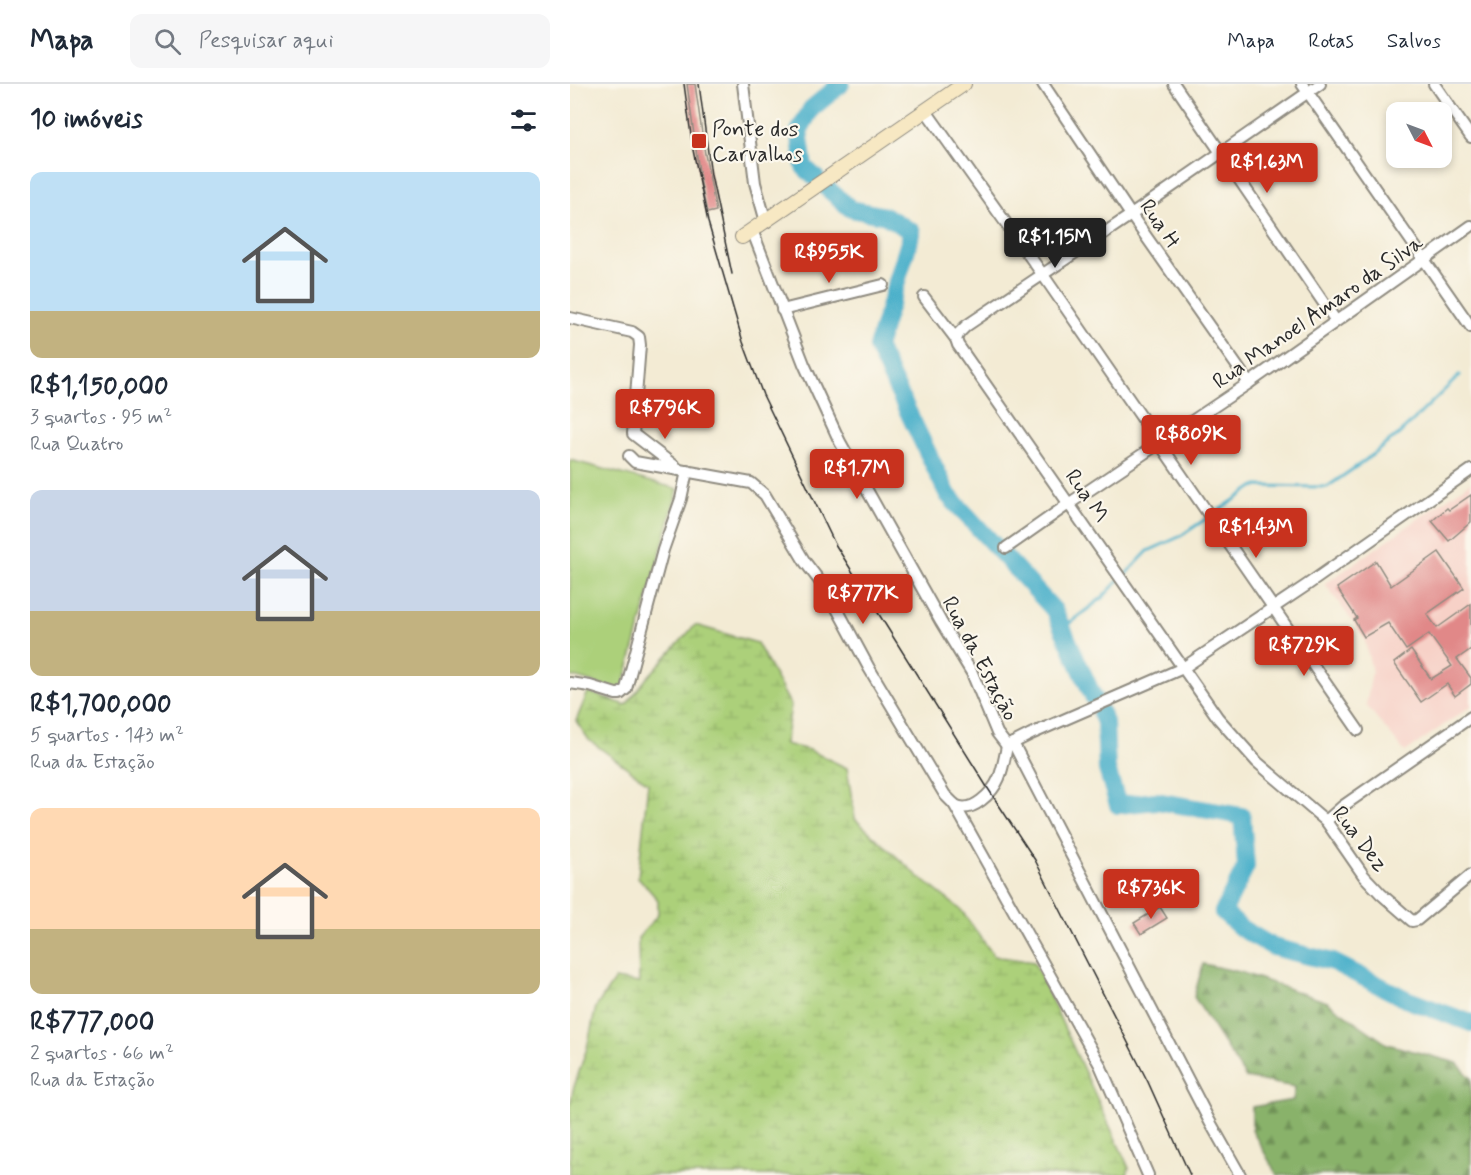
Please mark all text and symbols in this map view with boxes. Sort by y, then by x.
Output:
search box [130,14,550,68]
text: Mapa [30,23,94,60]
icon: search [151,25,184,58]
text: Pesquisar aqui [199,27,334,55]
text: Mapa [1227,27,1275,55]
text: Rotas [1308,27,1354,55]
text: Salvos [1387,27,1441,55]
north arrow [1386,102,1452,168]
map controls [1386,102,1452,168]
text: 10 imóveis [30,103,143,137]
icon: filters [507,104,540,137]
place label: Ponte dos Carvalhos [712,116,803,169]
marker: Ponte dos Carvalhos [690,132,708,150]
pin: R$1.63M [1212,143,1322,194]
text: R$1.63M [1231,149,1303,176]
street label: Rua H [1132,194,1186,254]
icon: home [231,211,339,319]
pin: R$1.15M [1000,218,1110,269]
text: R$1.15M [1018,224,1092,251]
street label: Rua Manoel Amaro da Silva [1207,229,1429,396]
pin: R$955K [780,233,878,284]
text: R$955K [794,239,864,266]
text: R$1,150,000 [30,370,169,404]
pin: R$796K [616,389,714,440]
text: R$796K [629,395,701,422]
text: 3 quartos · 95 m² [30,404,172,431]
pin: R$809K [1142,415,1240,466]
text: R$809K [1156,421,1226,448]
text: Rua Quatro [30,431,124,458]
pin: R$1.7M [808,449,906,500]
text: R$1.7M [824,455,890,482]
street label: Rua M [1058,464,1115,528]
pin: R$1.43M [1201,508,1311,559]
text: R$1.43M [1219,514,1293,541]
icon: home [231,529,339,637]
pin: R$777K [814,574,912,625]
text: R$777K [828,580,898,607]
street label: Rua da Estação [935,592,1024,726]
pin: R$729K [1255,626,1353,677]
text: R$729K [1269,632,1339,659]
text: R$1,700,000 [30,688,172,722]
text: 5 quartos · 143 m² [30,722,184,749]
text: Rua da Estação [30,749,155,776]
street label: Rua Dez [1325,801,1394,878]
icon: home [231,847,339,955]
pin: R$736K [1102,869,1200,920]
text: R$736K [1117,875,1185,902]
text: R$777,000 [30,1006,155,1040]
text: 2 quartos · 66 m² [30,1040,174,1067]
text: Rua da Estação [30,1067,155,1094]

